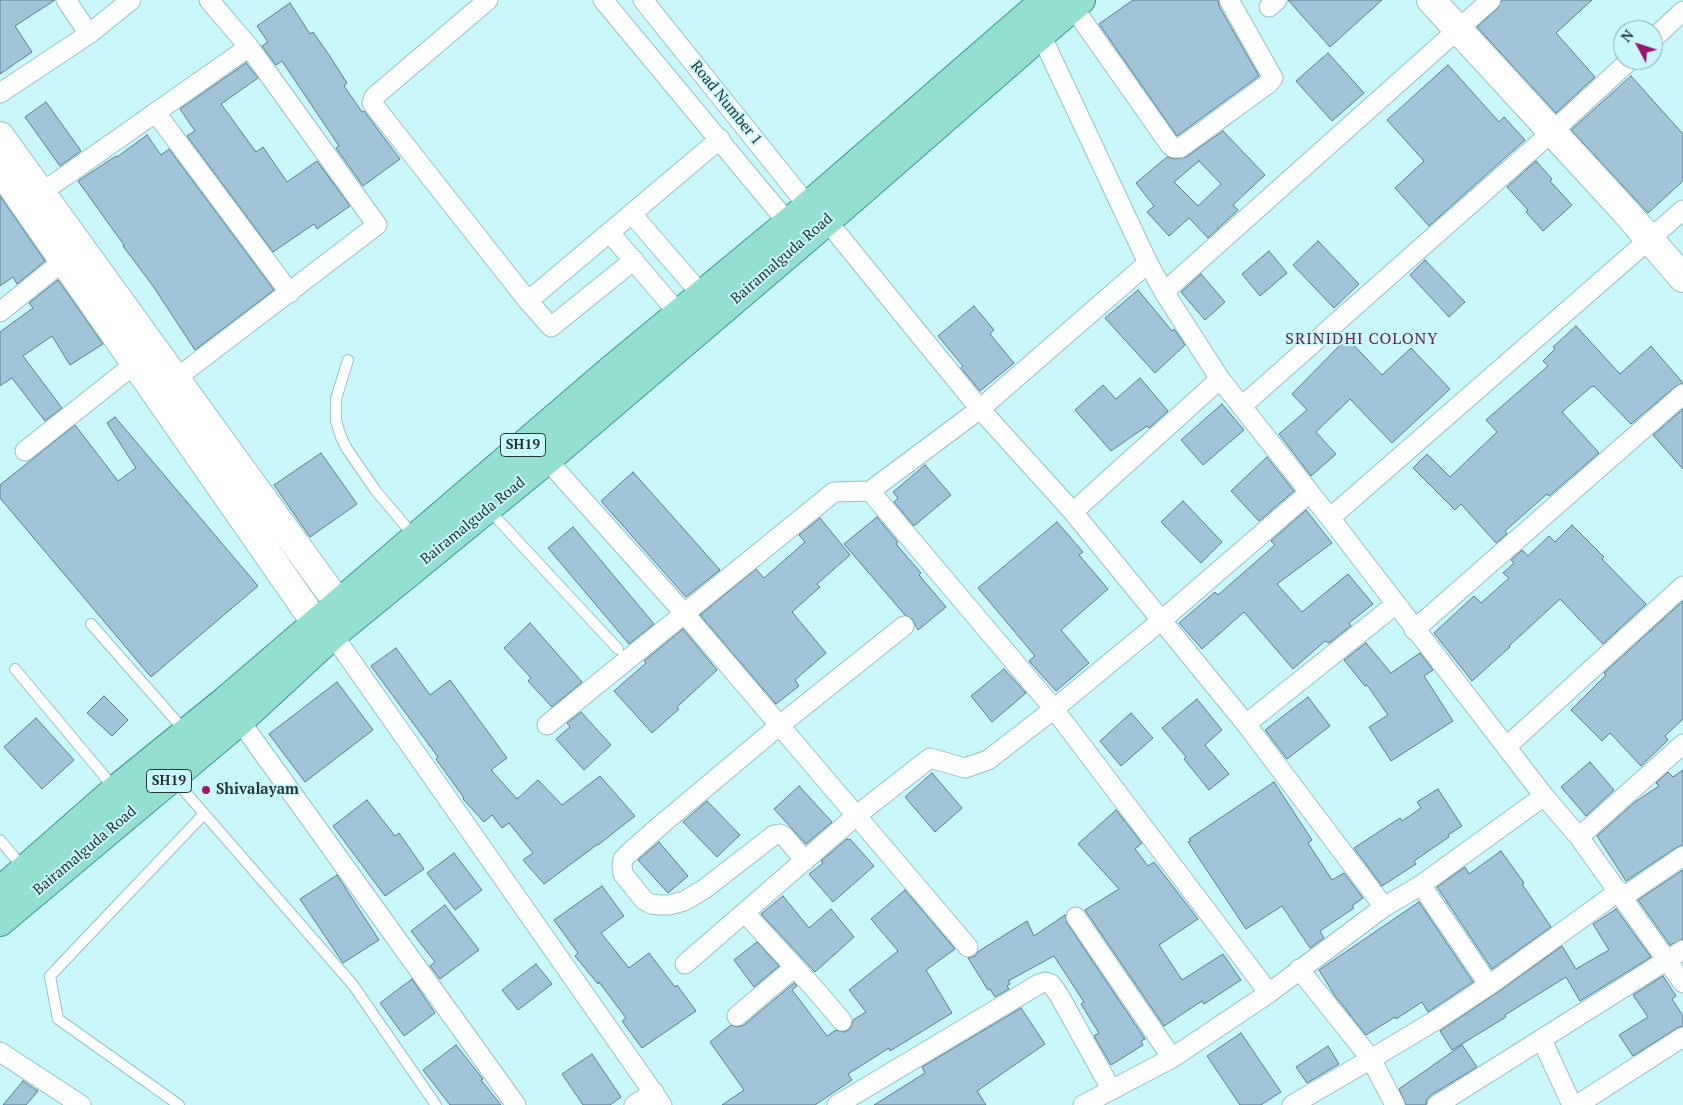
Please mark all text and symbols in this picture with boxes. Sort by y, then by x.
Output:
north arrow [1613,20,1663,70]
text: N [1616,26,1638,46]
street label: Road Number 1 [687,57,765,149]
street label: Bairamalguda Road [727,210,837,308]
district label: SRINIDHI COLONY [1283,329,1441,349]
road number: SH19 [500,434,546,456]
street label: Bairamalguda Road [417,473,529,569]
road number: SH19 [146,769,192,792]
place label: Shivalayam [216,781,299,799]
marker: Shivalayam [200,784,212,796]
street label: Bairamalguda Road [30,803,140,899]

